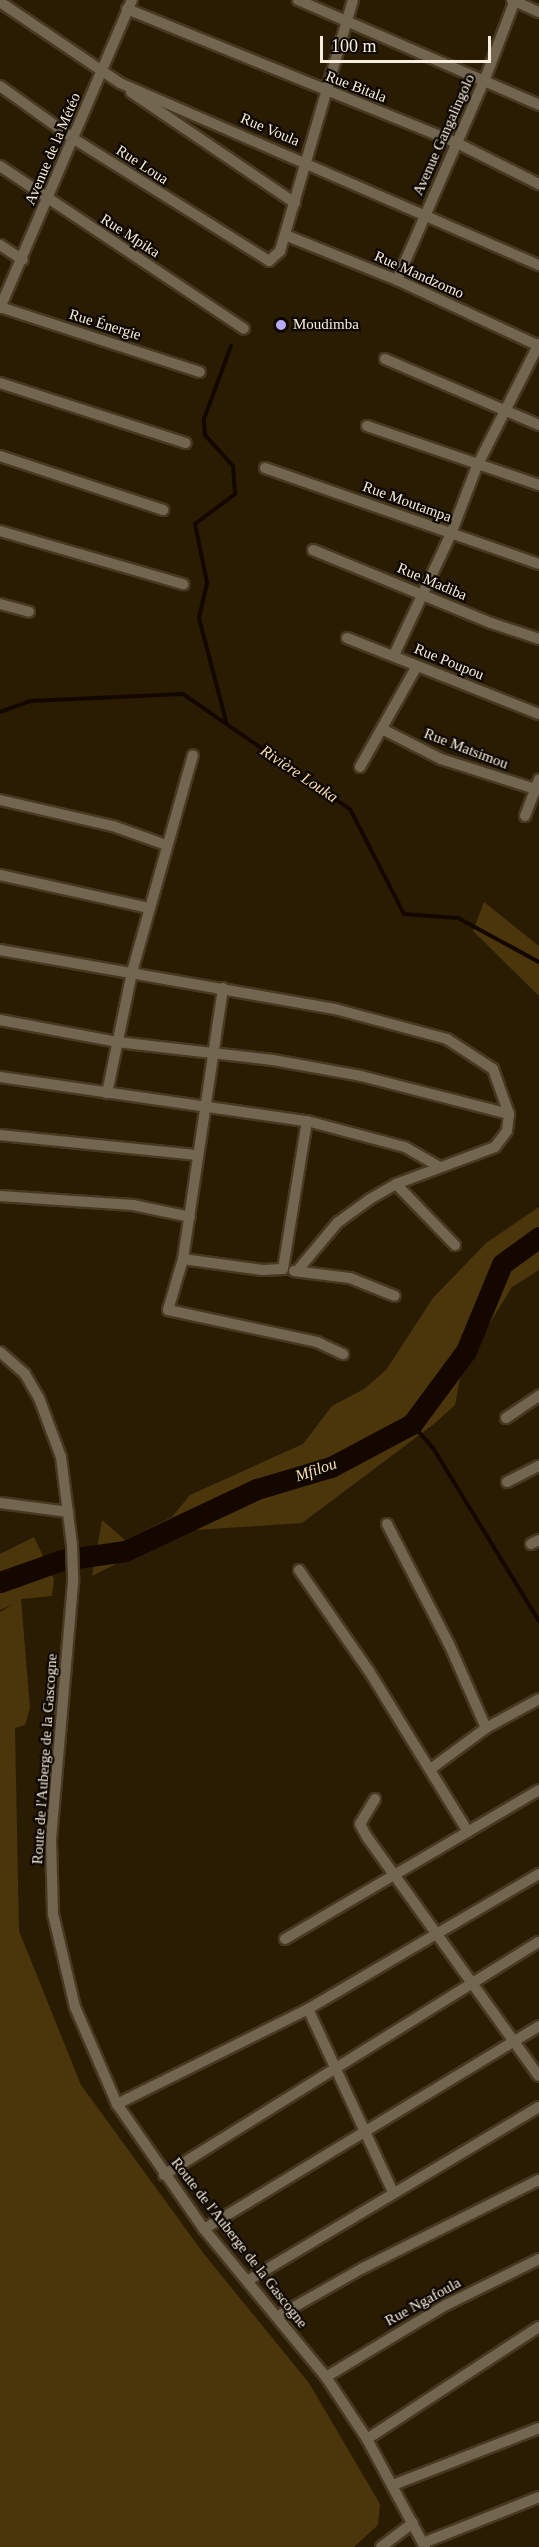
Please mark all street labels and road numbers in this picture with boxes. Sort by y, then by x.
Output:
street label: Rue Bitala [323,67,389,107]
street label: Avenue Gangalingolo [409,72,479,198]
street label: Avenue de la Météo [21,90,85,208]
street label: Rue Voula [238,109,302,151]
street label: Rue Loua [112,141,172,189]
street label: Rue Mpika [97,210,163,262]
street label: Rue Mandzomo [371,247,467,303]
street label: Rue Énergie [67,306,143,344]
street label: Rue Moutampa [360,478,454,526]
street label: Rue Madiba [395,559,469,605]
street label: Rue Poupou [411,640,487,684]
street label: Rue Matsimou [421,725,511,773]
street label: Route de l'Auberge de la Gascogne [29,1653,61,1865]
street label: Route de l'Auberge de la Gascogne [167,2154,311,2332]
street label: Rue Ngafoula [382,2274,464,2330]

